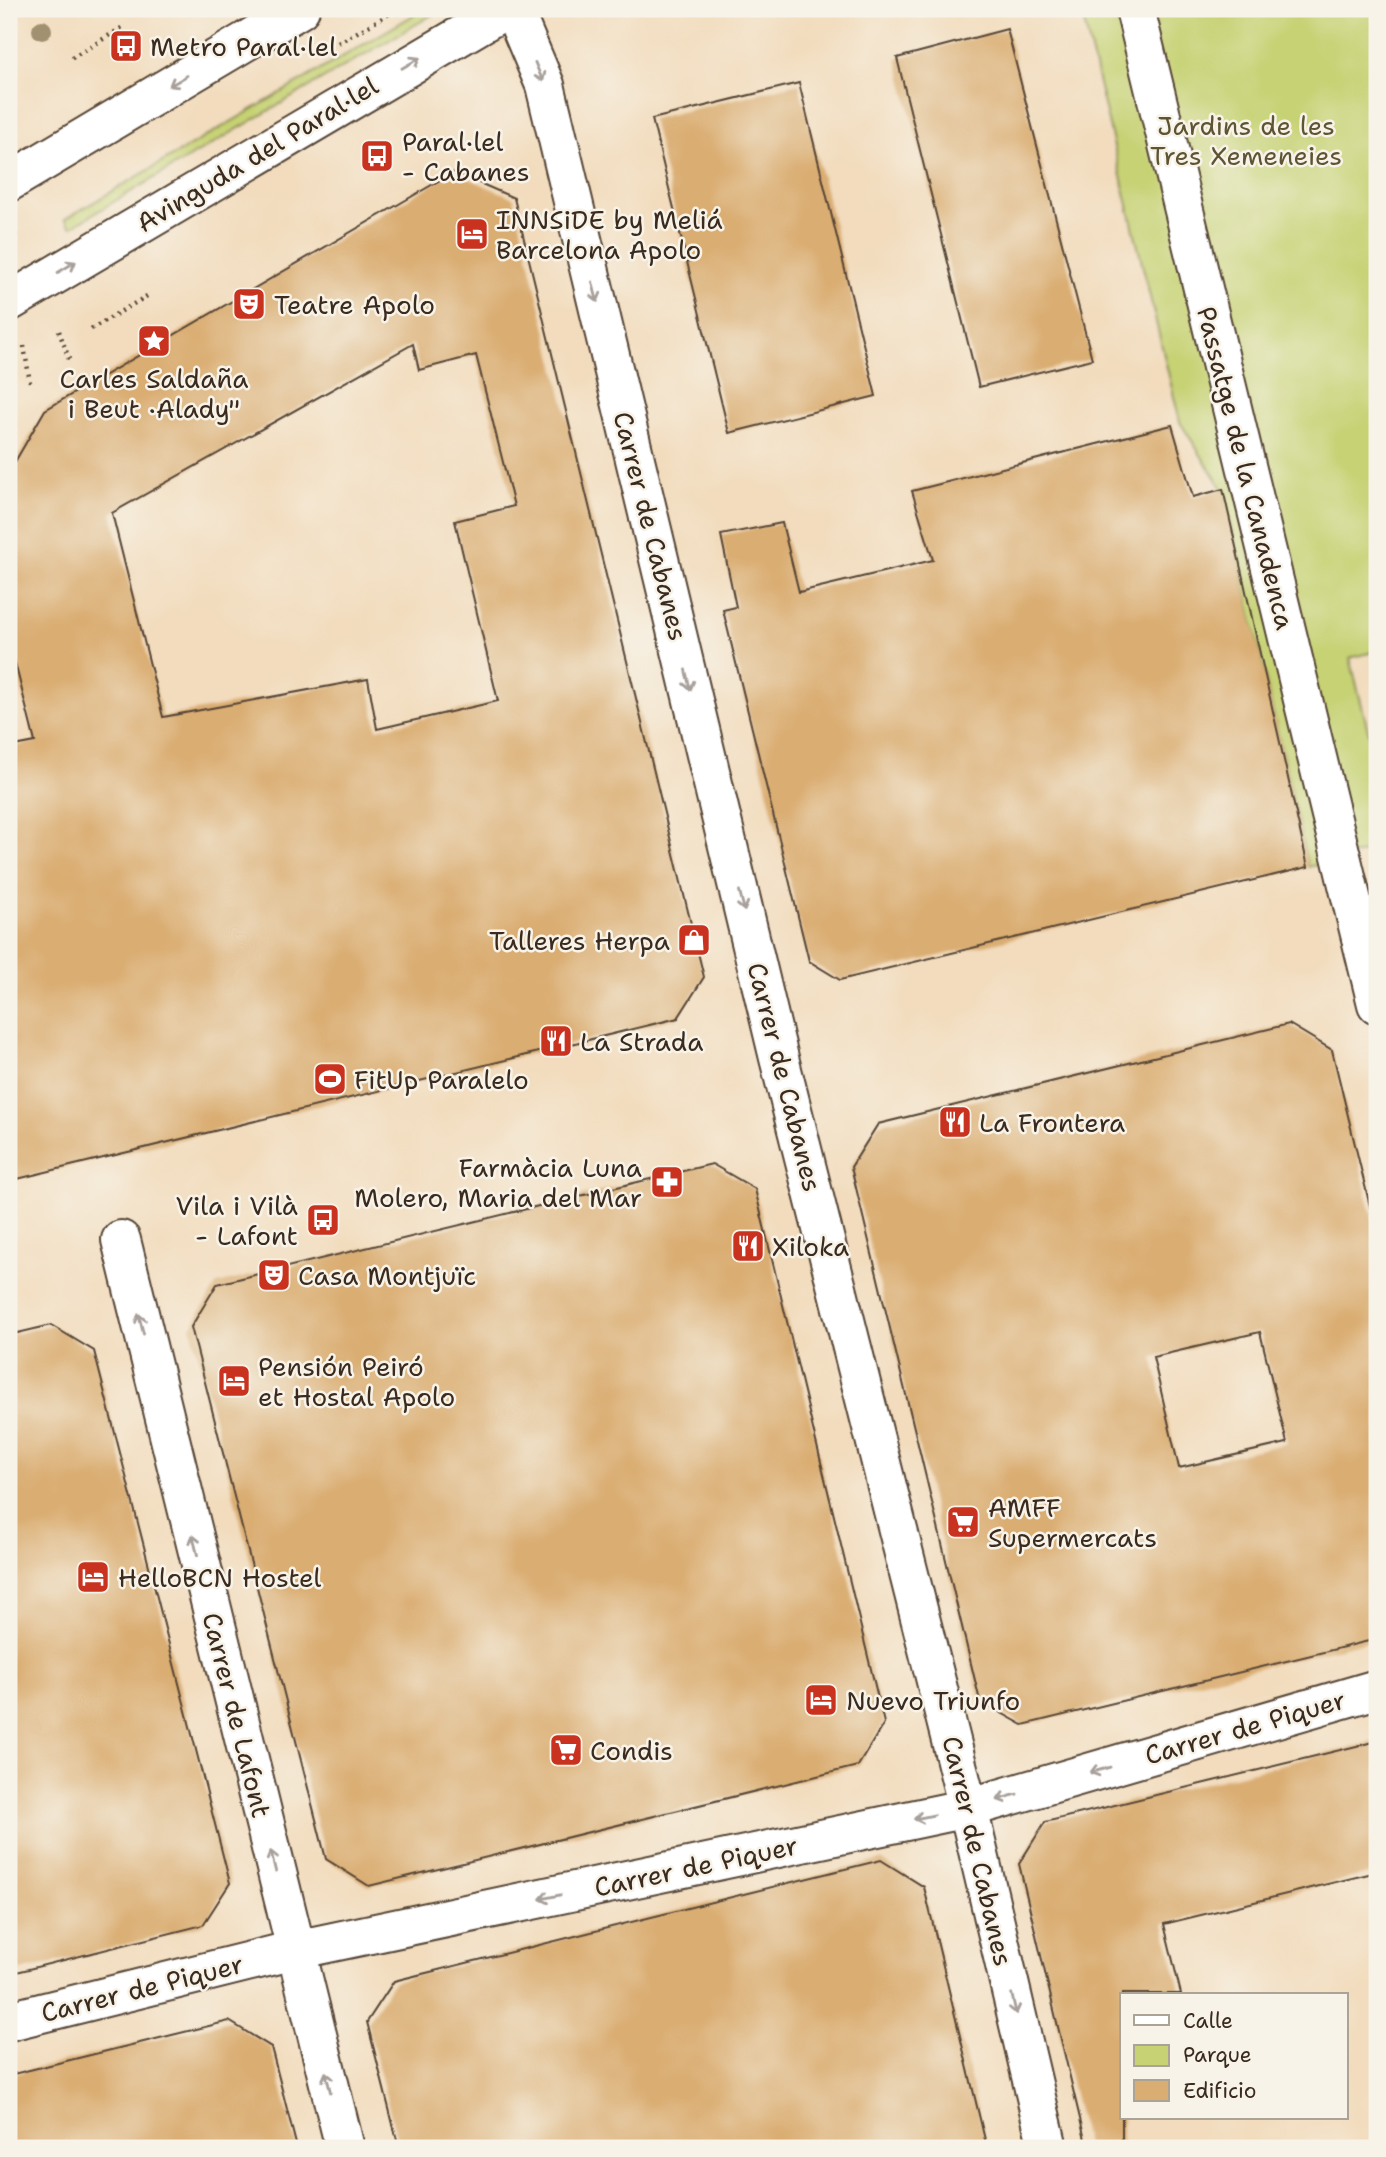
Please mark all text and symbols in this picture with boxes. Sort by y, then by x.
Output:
bus stop icon: Metro Paral·lel [107,27,145,65]
place label: Metro Paral·lel [150,29,337,64]
one-way arrow [400,56,420,70]
one-way arrow [533,60,546,82]
street label: Avinguda del Paral·lel [130,68,384,240]
one-way arrow [169,74,189,88]
park label: Jardins de les Tres Xemeneies [1150,108,1342,173]
place label: Paral·lel - Cabanes [402,124,530,189]
bus stop icon: Paral·lel - Cabanes [358,137,396,175]
place label: INNSiDE by Meliá Barcelona Apolo [496,202,723,267]
hotel icon: INNSiDE by Meliá Barcelona Apolo [453,215,491,253]
one-way arrow [57,259,77,273]
one-way arrow [588,280,602,303]
theatre icon: Teatre Apolo [230,285,268,323]
place label: Teatre Apolo [274,287,435,322]
street label: Passatge de la Canadenca [1189,303,1303,633]
place icon: Carles Saldaña i Beut ·Alady" [135,322,173,360]
place label: Carles Saldaña i Beut ·Alady" [59,361,249,426]
street label: Carrer de Cabanes [606,408,696,644]
one-way arrow [682,668,695,691]
one-way arrow [736,889,749,912]
shop icon: Talleres Herpa [675,921,713,959]
place label: Talleres Herpa [489,923,670,958]
street label: Carrer de Cabanes [740,959,830,1195]
restaurant icon: La Strada [537,1022,575,1060]
place label: La Strada [580,1024,703,1059]
sports icon: FitUp Paralelo [311,1060,349,1098]
place label: FitUp Paralelo [354,1062,529,1097]
restaurant icon: La Frontera [936,1103,974,1141]
place label: La Frontera [979,1105,1125,1140]
place label: Farmàcia Luna Molero, Maria del Mar [354,1150,642,1215]
pharmacy icon: Farmàcia Luna Molero, Maria del Mar [648,1163,686,1201]
place label: Vila i Vilà - Lafont [176,1188,298,1253]
bus stop icon: Vila i Vilà - Lafont [304,1201,342,1239]
restaurant icon: Xiloka [729,1227,767,1265]
place label: Xiloka [772,1229,849,1264]
theatre icon: Casa Montjuïc [255,1256,293,1294]
place label: Casa Montjuïc [298,1258,476,1293]
one-way arrow [134,1313,147,1336]
place label: Pensión Peiró et Hostal Apolo [258,1349,455,1414]
hotel icon: Pensión Peiró et Hostal Apolo [215,1362,253,1400]
place label: AMFF Supermercats [988,1490,1157,1555]
supermarket icon: AMFF Supermercats [944,1503,982,1541]
one-way arrow [188,1534,202,1557]
hotel icon: HelloBCN Hostel [74,1558,112,1596]
place label: HelloBCN Hostel [118,1560,322,1595]
street label: Carrer de Lafont [195,1609,279,1821]
hotel icon: Nuevo Triunfo [802,1681,840,1719]
street label: Carrer de Piquer [1141,1682,1349,1772]
place label: Nuevo Triunfo [846,1683,1020,1718]
supermarket icon: Condis [547,1731,585,1769]
place label: Condis [590,1733,673,1768]
street label: Carrer de Cabanes [935,1733,1021,1969]
one-way arrow [1089,1764,1111,1777]
one-way arrow [996,1791,1018,1804]
one-way arrow [913,1811,936,1825]
street label: Carrer de Piquer [591,1827,801,1905]
one-way arrow [266,1850,279,1873]
one-way arrow [539,1890,562,1904]
street label: Carrer de Piquer [37,1946,247,2030]
one-way arrow [1008,1992,1021,2015]
legend [1120,1993,1348,2118]
text: Calle [1183,2007,1233,2035]
text: Parque [1183,2041,1252,2069]
one-way arrow [321,2071,334,2094]
text: Edificio [1183,2077,1256,2105]

